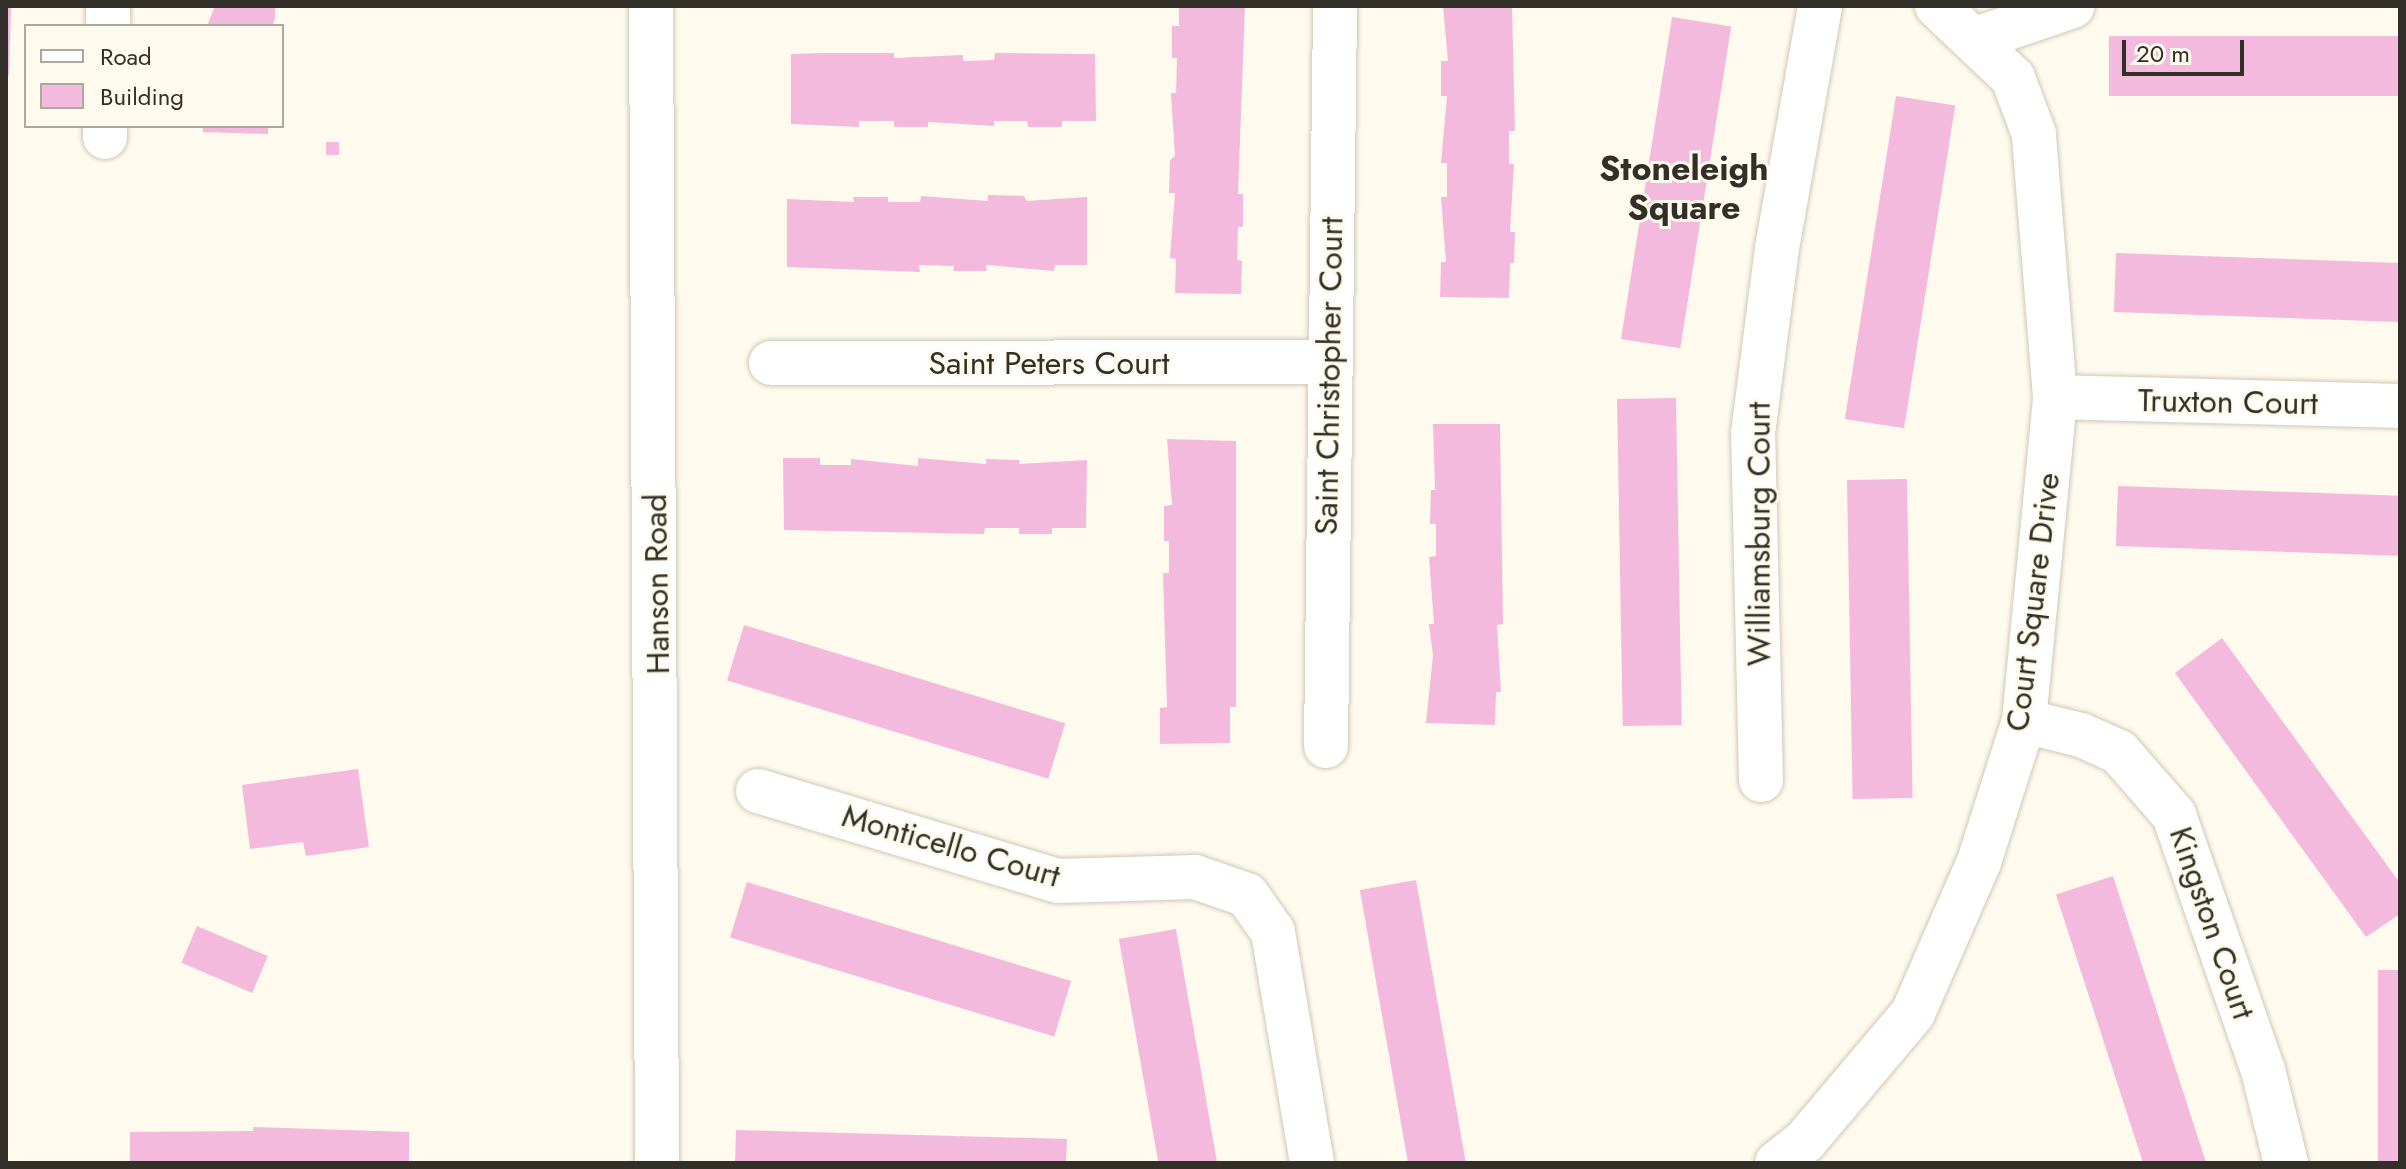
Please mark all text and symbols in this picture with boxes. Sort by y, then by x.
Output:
legend [24,24,284,128]
scale bar [2126,24,2248,74]
text: 20 m [2136,36,2190,71]
text: Road [100,39,152,74]
text: Building [100,79,184,114]
district label: Stoneleigh Square [1599,148,1769,228]
street label: Saint Christopher Court [1307,217,1351,535]
street label: Saint Peters Court [929,344,1169,382]
street label: Truxton Court [2138,381,2318,423]
street label: Williamsburg Court [1740,402,1778,666]
street label: Court Square Drive [1998,471,2068,733]
street label: Hanson Road [636,493,678,675]
street label: Monticello Court [838,797,1064,895]
street label: Kingston Court [2161,822,2263,1024]

